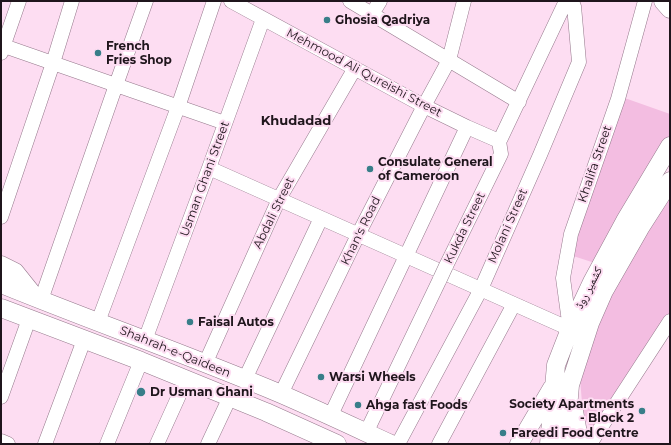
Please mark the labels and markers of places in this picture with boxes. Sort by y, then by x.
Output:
place label: Ghosia Qadriya [335,13,430,27]
marker: Ghosia Qadriya [322,15,332,25]
place label: French Fries Shop [106,39,172,67]
marker: French Fries Shop [93,48,103,58]
place label: Consulate General of Cameroon [378,155,493,183]
marker: Consulate General of Cameroon [365,164,375,174]
place label: Faisal Autos [198,315,274,329]
marker: Faisal Autos [185,317,195,327]
place label: Warsi Wheels [329,370,416,384]
marker: Warsi Wheels [316,372,326,382]
place label: Dr Usman Ghani [150,385,253,399]
marker: Dr Usman Ghani [135,386,147,398]
place label: Society Apartments - Block 2 [509,397,634,425]
place label: Ahga fast Foods [366,398,468,412]
marker: Ahga fast Foods [353,400,363,410]
marker: Society Apartments - Block 2 [637,406,647,416]
place label: Fareedi Food Centre [511,426,639,440]
marker: Fareedi Food Centre [498,428,508,438]

